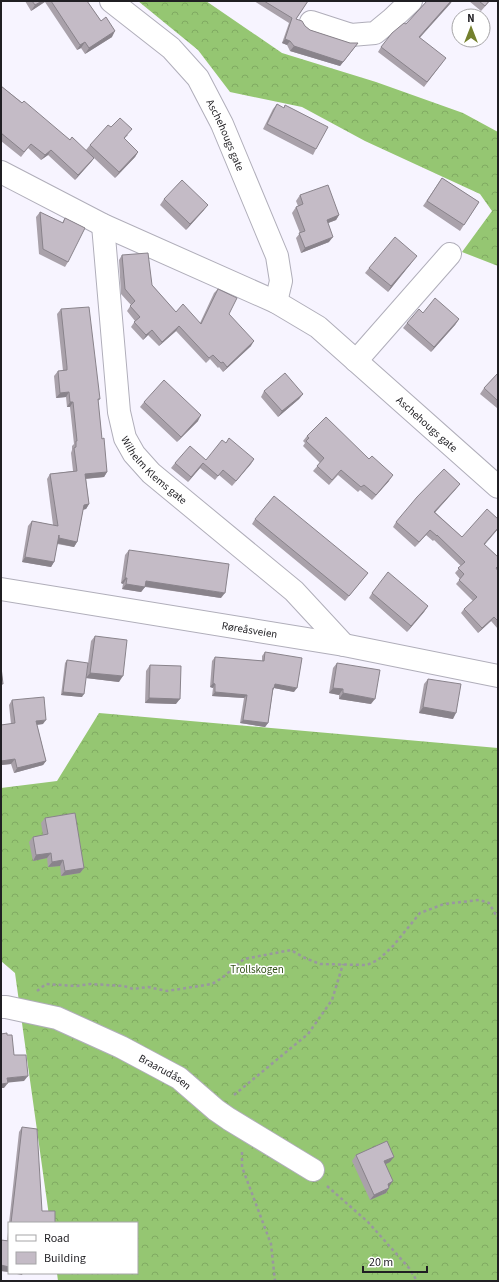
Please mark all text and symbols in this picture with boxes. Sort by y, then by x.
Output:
north arrow [451,8,491,48]
text: N [467,11,475,26]
street label: Aschehougs gate [202,97,248,174]
street label: Aschehougs gate [393,393,461,456]
street label: Wilhelm Klems gate [117,433,190,508]
street label: Røreåsveien [221,618,279,642]
park label: Trollskogen [230,962,284,977]
street label: Braarudåsen [136,1051,194,1093]
legend [8,1222,138,1274]
text: Road [44,1230,70,1247]
scale bar [363,1248,427,1274]
text: Building [44,1250,86,1267]
text: 20 m [369,1254,393,1271]

